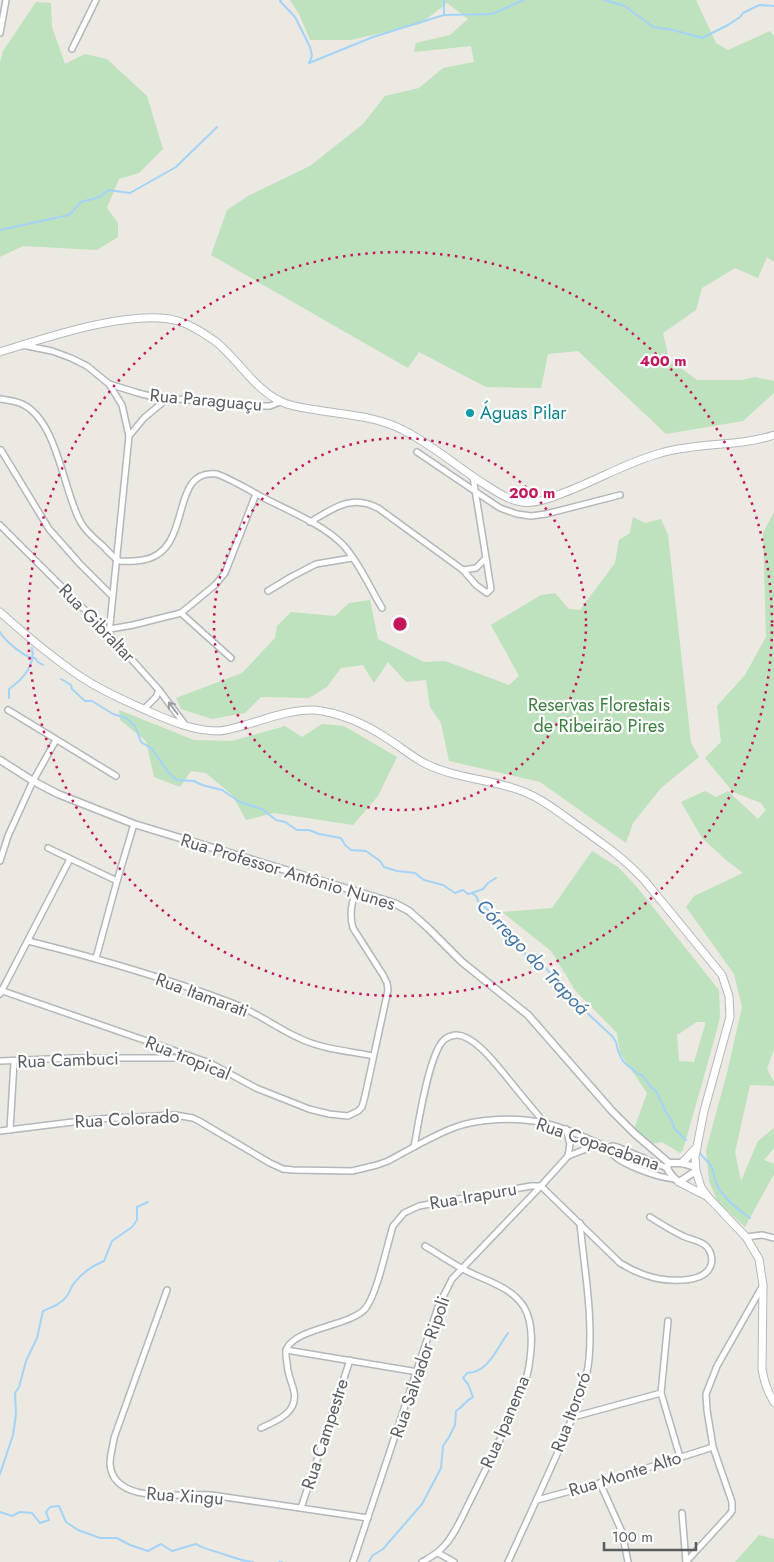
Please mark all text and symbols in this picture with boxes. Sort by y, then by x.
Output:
text: 400 m [639,350,687,372]
street label: Rua Paraguaçu [149,382,263,418]
place label: Águas Pilar [480,400,567,426]
marker: Águas Pilar [464,407,476,419]
text: 200 m [509,482,555,504]
street label: Rua Gibraltar [53,578,142,669]
centre of rings [391,615,409,633]
park label: Reservas Florestais de Ribeirão Pires [528,692,670,739]
one-way arrow [167,702,178,715]
street label: Rua Professor Antônio Nunes [177,827,399,917]
water label: Córrego do Trapoá [470,893,596,1021]
street label: Rua Itamarati [152,966,252,1024]
street label: Rua tropical [141,1029,235,1087]
street label: Rua Cambuci [17,1045,119,1075]
street label: Rua Colorado [74,1103,180,1135]
street label: Rua Copacabana [533,1111,663,1177]
street label: Rua Irapuru [427,1176,519,1216]
street label: Rua Salvador Ripoli [384,1293,456,1441]
street label: Rua Itororó [544,1368,598,1456]
street label: Rua Ipanema [474,1372,536,1472]
street label: Rua Campestre [295,1375,355,1493]
street label: Rua Monte Alto [565,1444,685,1503]
street label: Rua Xingu [145,1480,225,1512]
scale bar [604,1520,696,1552]
text: 100 m [612,1526,653,1548]

